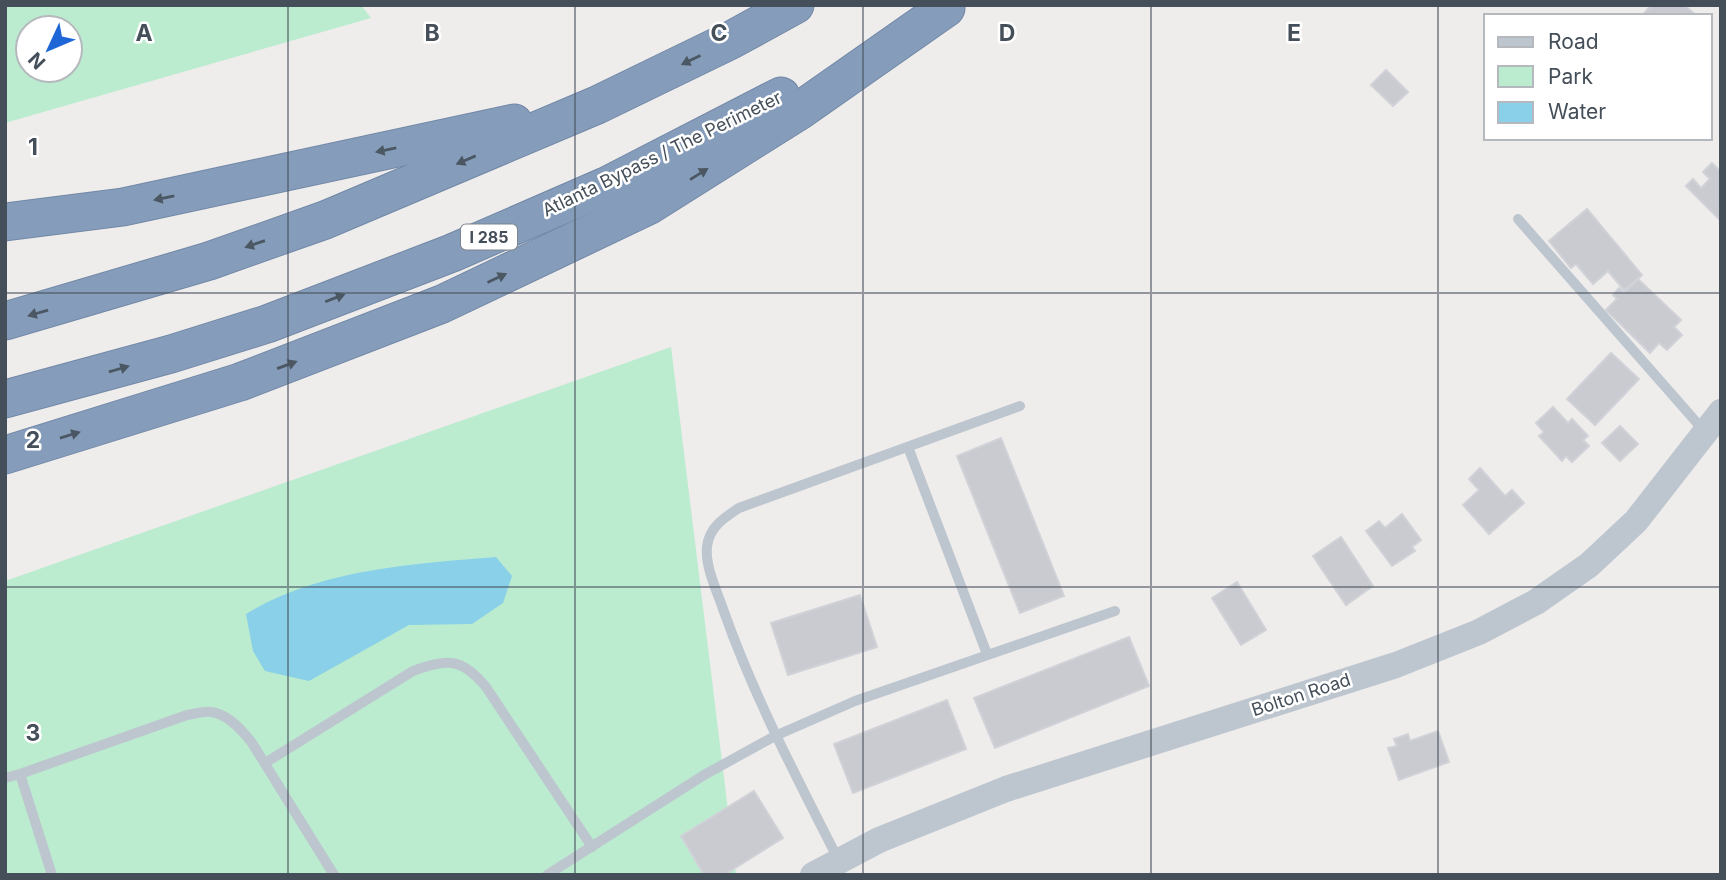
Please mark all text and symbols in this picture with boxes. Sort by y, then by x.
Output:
north arrow [14,14,84,84]
legend [1484,14,1712,140]
text: A [135,19,153,47]
text: B [424,19,440,47]
text: C [710,19,728,47]
text: D [999,19,1015,47]
text: E [1287,19,1301,47]
text: Road [1548,29,1599,54]
text: N [24,47,50,74]
one-way arrow [681,54,701,65]
text: Park [1548,64,1593,89]
street label: Atlanta Bypass / The Perimeter [539,86,785,221]
text: Water [1548,99,1606,124]
text: 1 [28,133,38,161]
one-way arrow [375,144,397,155]
one-way arrow [456,155,477,166]
one-way arrow [690,167,708,181]
one-way arrow [153,192,175,203]
road number: I 285 [461,224,517,249]
one-way arrow [245,239,266,250]
one-way arrow [487,272,507,284]
one-way arrow [324,292,345,303]
one-way arrow [27,308,48,318]
one-way arrow [276,359,297,370]
one-way arrow [108,363,130,374]
text: 2 [26,426,40,454]
one-way arrow [60,429,81,440]
street label: Bolton Road [1249,669,1353,720]
text: 3 [26,719,40,747]

